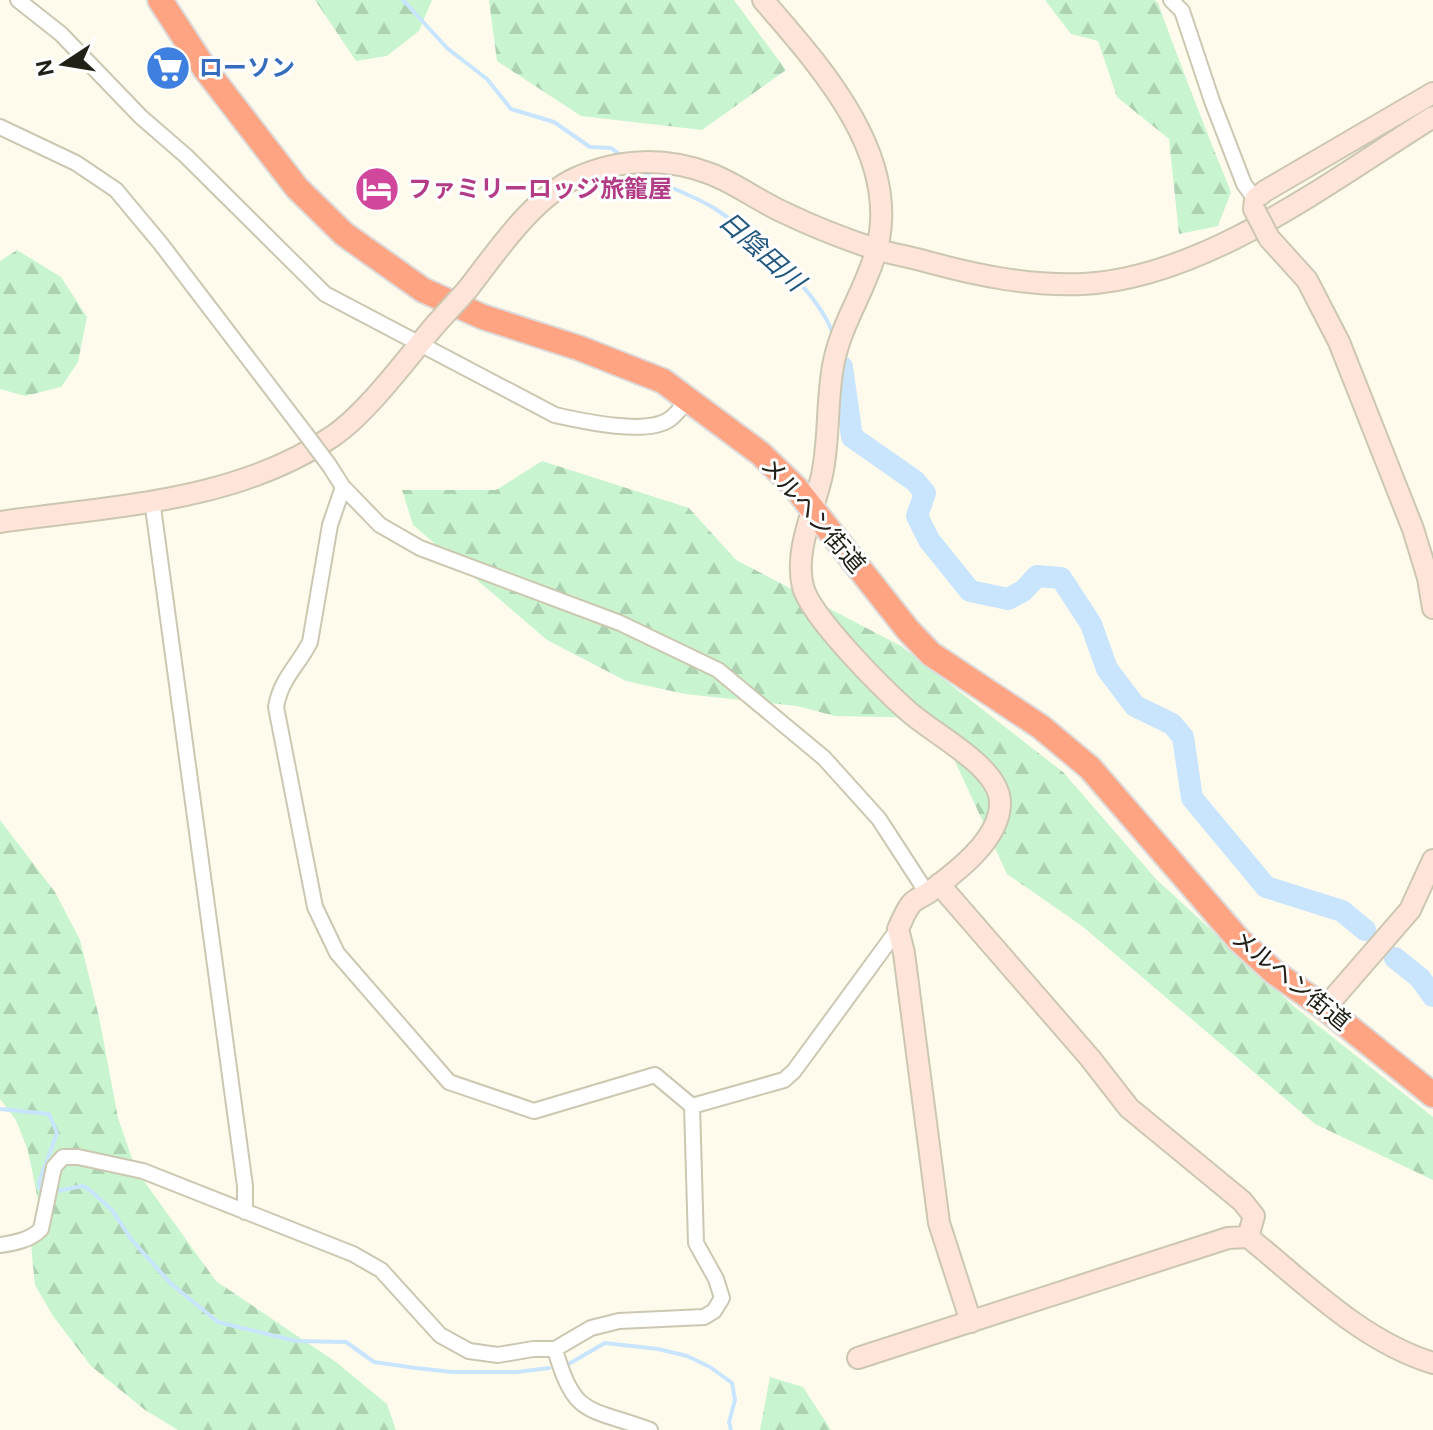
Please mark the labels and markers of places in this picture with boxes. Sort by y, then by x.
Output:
supermarket icon: ローソン [144,44,192,92]
place label: ローソン [199,52,295,83]
hotel icon: ファミリーロッジ旅籠屋 [353,165,401,213]
place label: ファミリーロッジ旅籠屋 [408,173,672,204]

